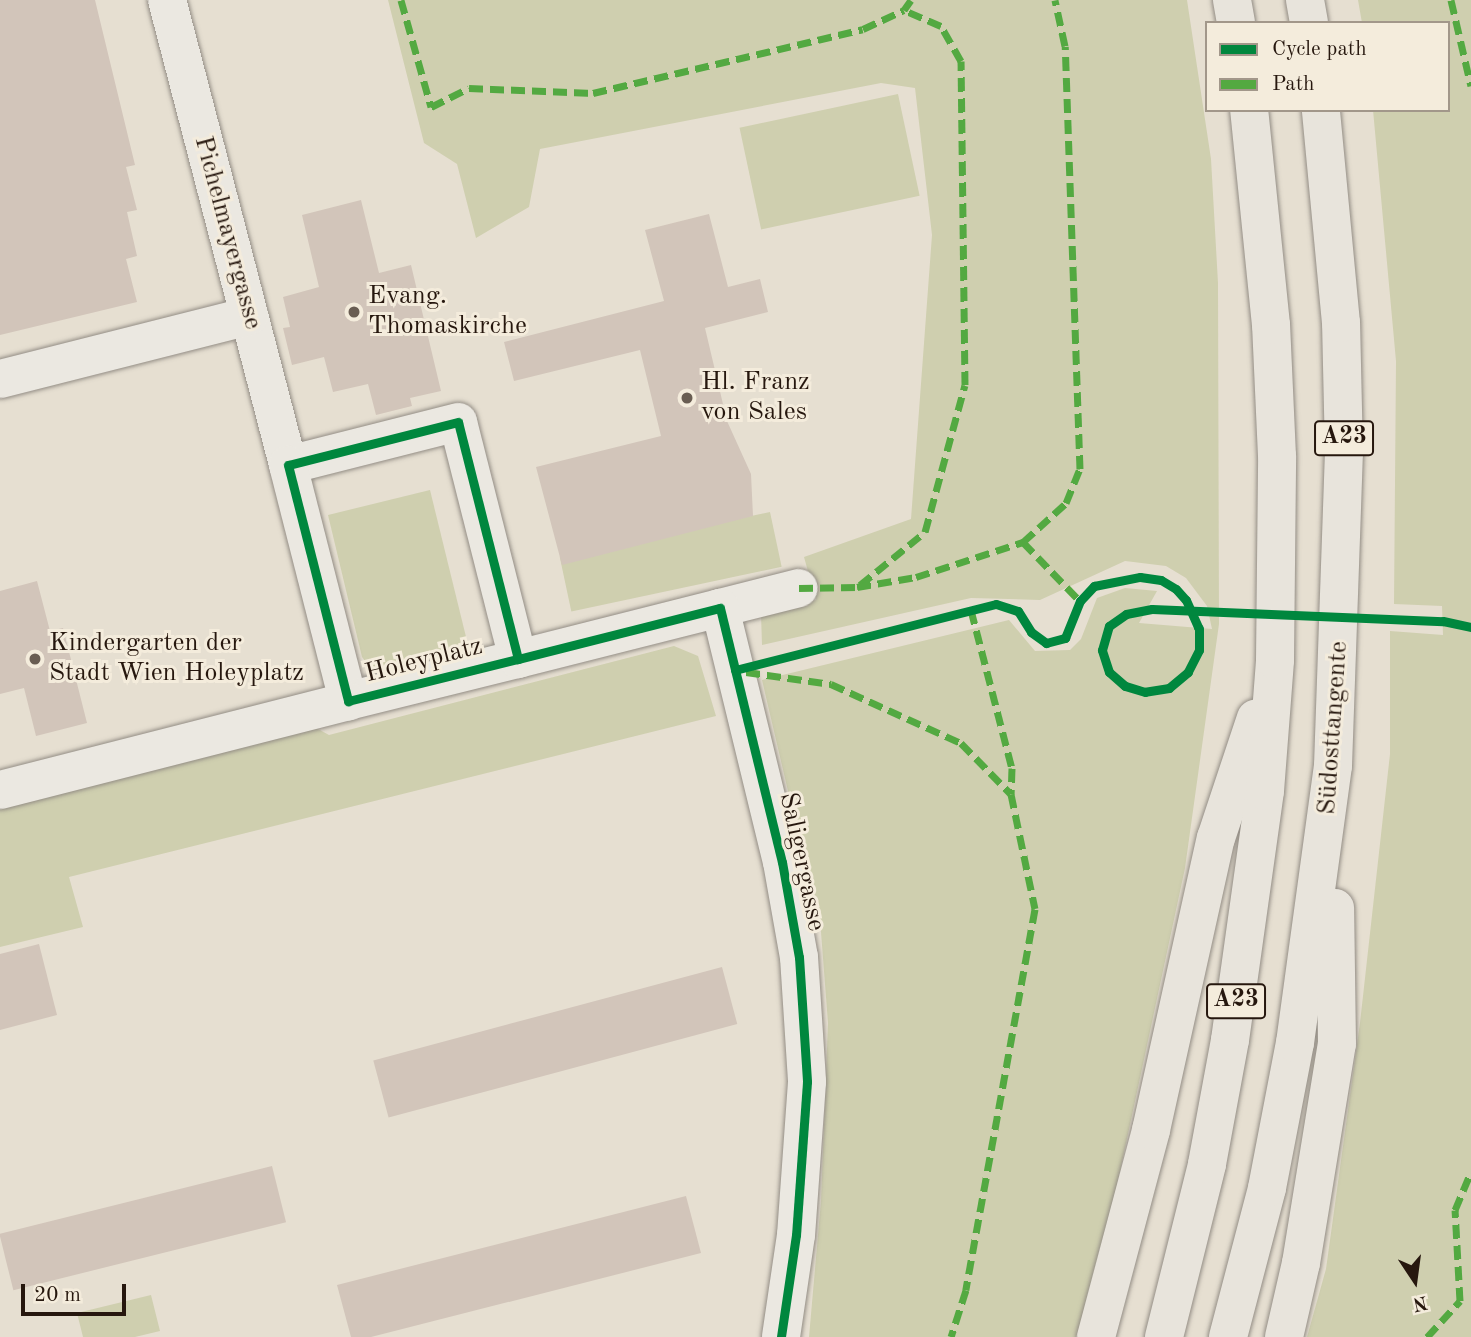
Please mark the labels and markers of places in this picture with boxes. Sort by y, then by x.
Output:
place label: Evang. Thomaskirche [368,281,527,342]
marker: Evang. Thomaskirche [346,304,362,320]
place label: Hl. Franz von Sales [701,367,810,428]
marker: Hl. Franz von Sales [679,390,695,406]
place label: Kindergarten der Stadt Wien Holeyplatz [49,628,304,690]
marker: Kindergarten der Stadt Wien Holeyplatz [27,651,43,667]

